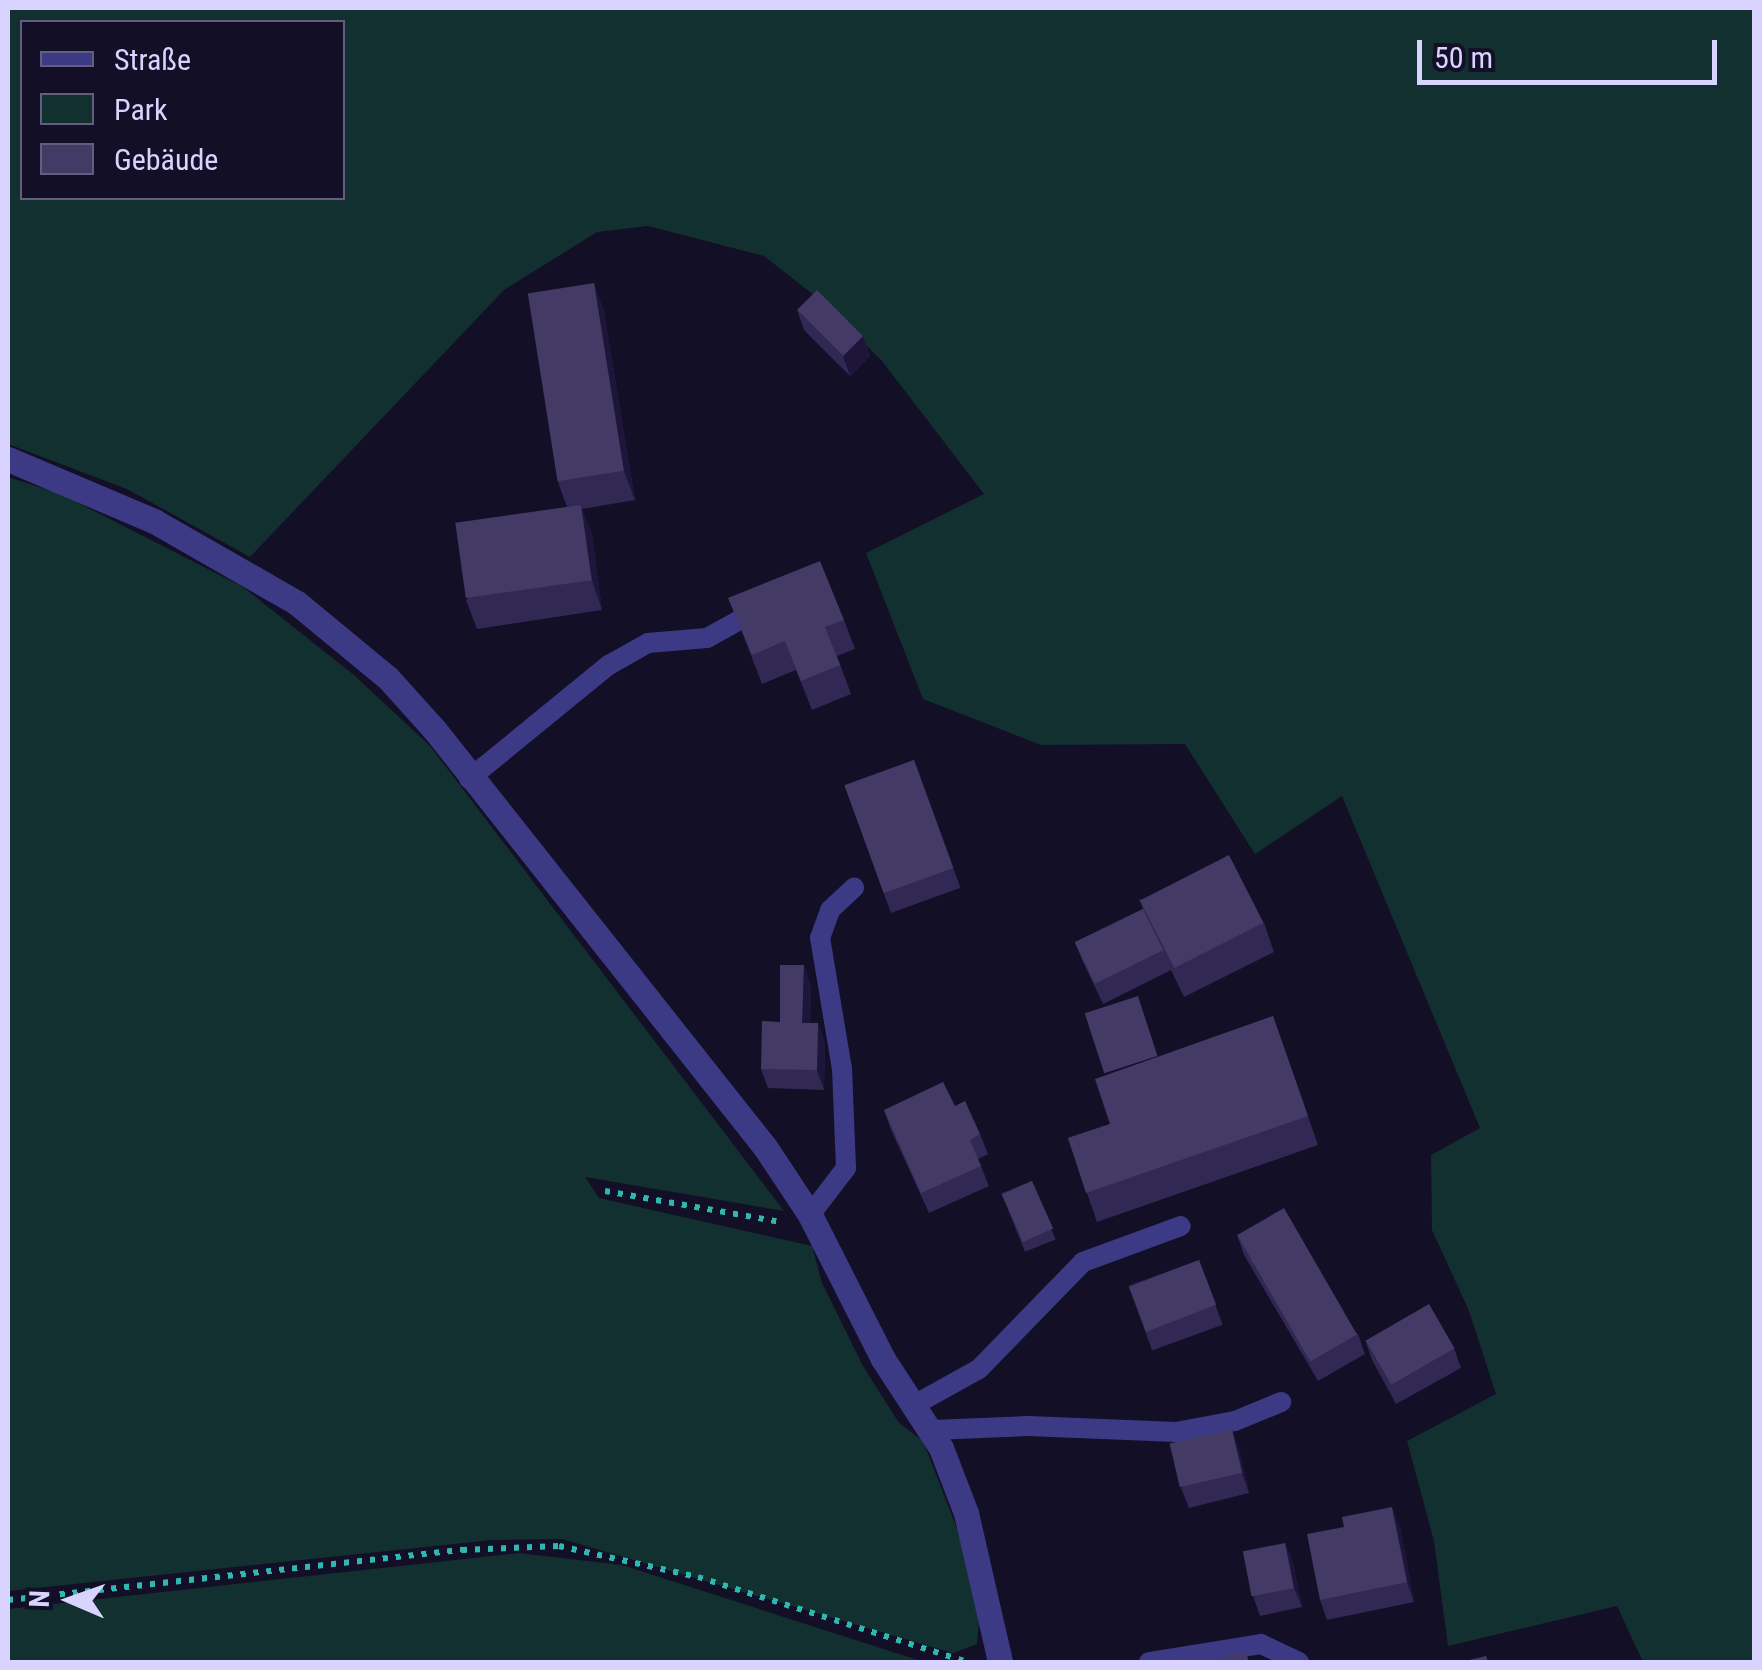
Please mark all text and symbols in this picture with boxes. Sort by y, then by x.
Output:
legend [20,20,345,200]
scale bar [1422,20,1722,82]
text: 50 m [1434,40,1493,75]
text: Straße [114,42,191,77]
text: Park [114,92,168,127]
text: Gebäude [114,142,218,177]
north arrow [20,1550,120,1650]
text: N [23,1590,56,1608]

